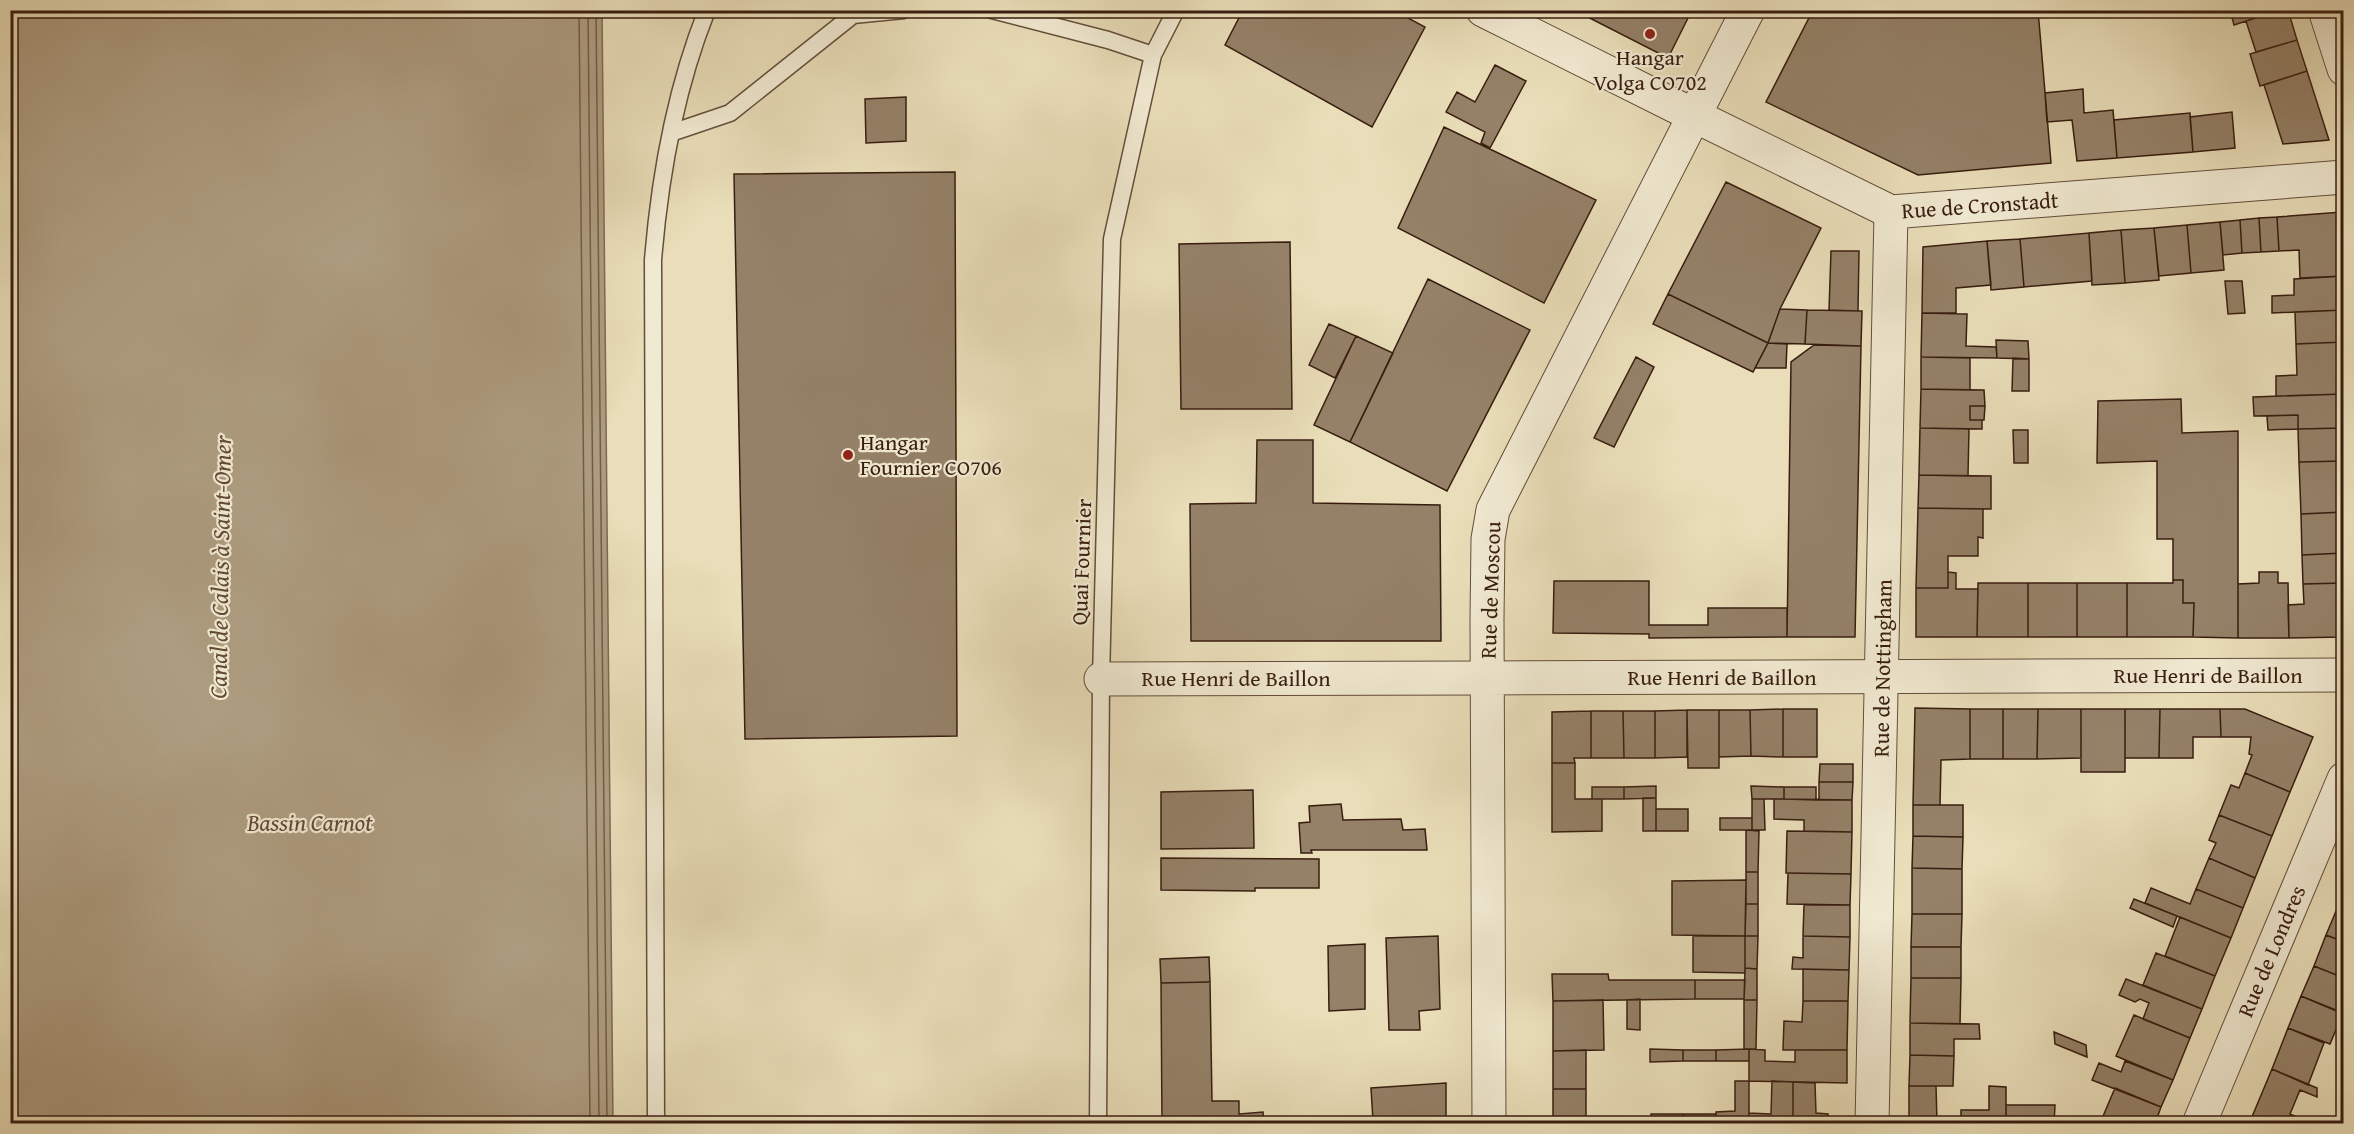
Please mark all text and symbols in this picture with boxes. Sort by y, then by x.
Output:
marker: Hangar Volga CO702 [1643,27,1657,41]
place label: Hangar Volga CO702 [1593,41,1707,98]
street label: Rue de Cronstadt [1900,184,2060,226]
place label: Hangar Fournier CO706 [860,426,1002,483]
water label: Canal de Calais à Saint-Omer [200,434,240,699]
marker: Hangar Fournier CO706 [841,448,855,462]
street label: Quai Fournier [1063,498,1099,626]
street label: Rue de Moscou [1472,521,1508,659]
street label: Rue de Nottingham [1864,579,1900,757]
street label: Rue Henri de Baillon [2114,659,2303,691]
street label: Rue Henri de Baillon [1628,661,1817,693]
street label: Rue Henri de Baillon [1142,662,1331,694]
water label: Bassin Carnot [246,805,373,840]
street label: Rue de Londres [2229,880,2313,1022]

